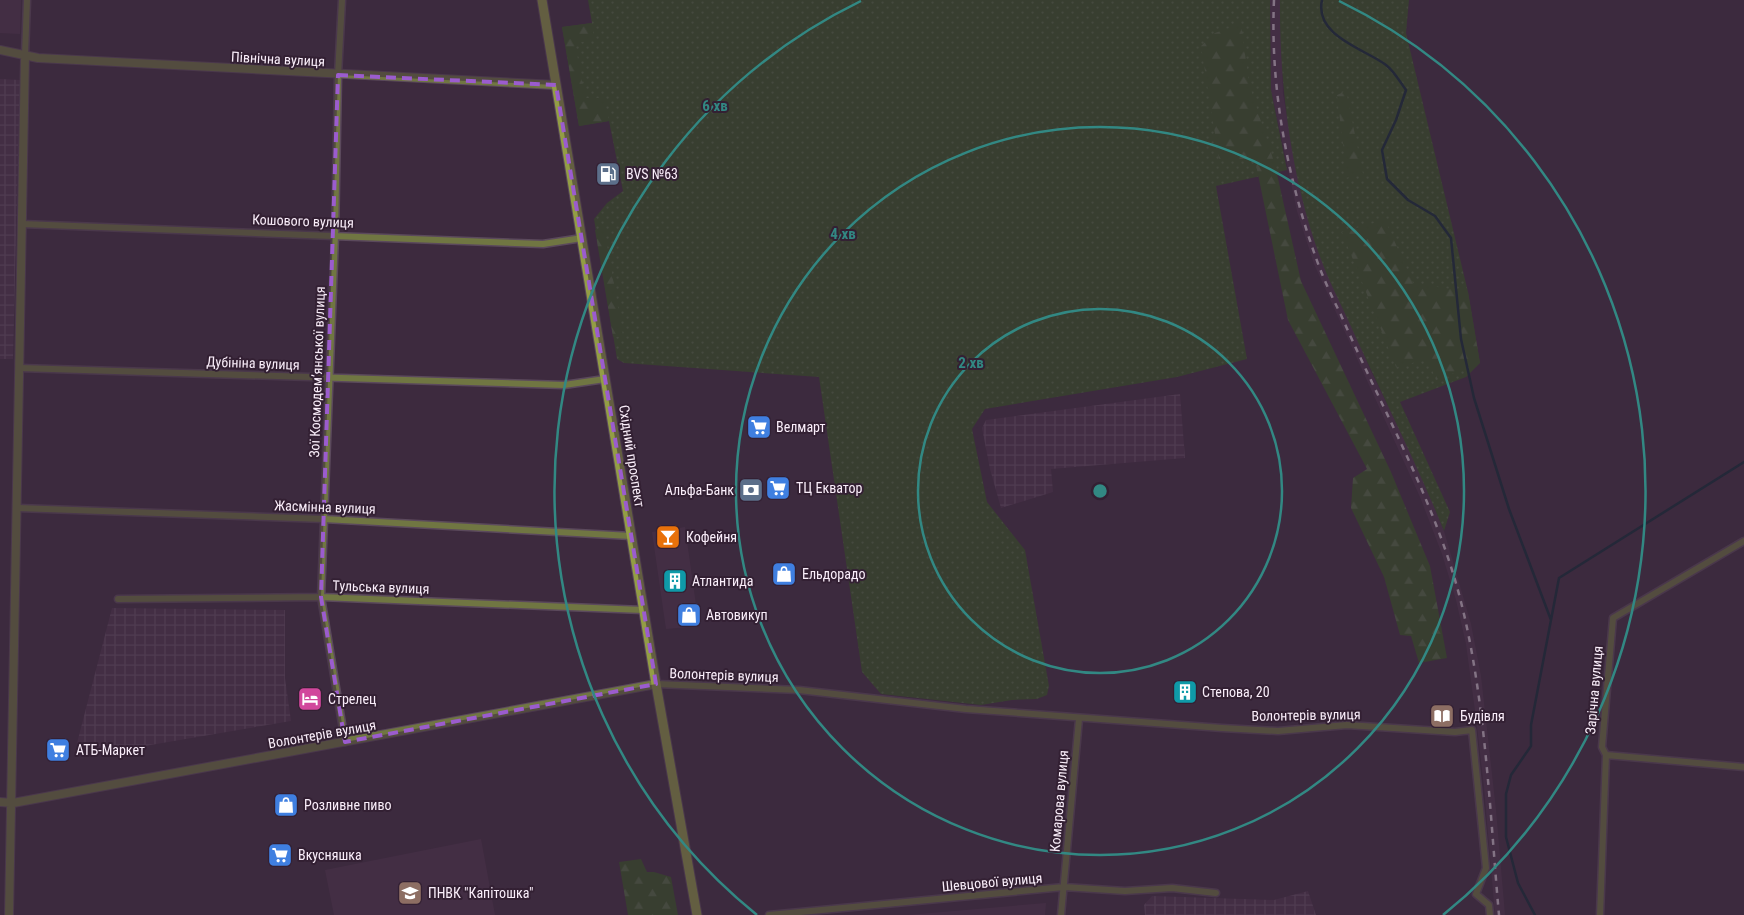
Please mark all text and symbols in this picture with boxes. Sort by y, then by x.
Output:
street label: Північна вулиця [231,49,325,69]
text: 6 хв [702,97,728,115]
fuel station icon: BVS №63 [595,161,621,187]
place label: BVS №63 [626,166,678,182]
street label: Кошового вулиця [252,211,354,231]
text: 4 хв [830,225,856,243]
street label: Зої Космодем’янської вулиця [306,286,328,458]
street label: Дубініна вулиця [206,353,300,373]
text: 2 хв [958,354,984,372]
street label: Східний проспект [616,404,648,508]
supermarket icon: Велмарт [746,414,772,440]
place label: Велмарт [776,419,825,435]
supermarket icon: ТЦ Екватор [765,475,791,501]
bank icon: Альфа-Банк [738,477,764,503]
place label: ТЦ Екватор [796,480,862,496]
place label: Альфа-Банк [665,482,734,498]
centre of rings [1091,482,1109,500]
street label: Жасмінна вулиця [274,497,376,517]
bar icon: Кофейня [655,524,681,550]
place label: Кофейня [686,529,737,545]
shop icon: Ельдорадо [771,561,797,587]
place label: Ельдорадо [802,566,865,582]
building icon: Атлантида [662,568,688,594]
place label: Атлантида [692,573,753,589]
street label: Тульська вулиця [332,577,430,597]
shop icon: Автовикуп [676,602,702,628]
place label: Автовикуп [706,607,768,623]
street label: Зарічна вулиця [1582,645,1606,735]
street label: Волонтерів вулиця [669,665,779,685]
building icon: Степова, 20 [1172,679,1198,705]
place label: Степова, 20 [1202,684,1270,700]
hotel icon: Стрелец [297,686,323,712]
place label: Стрелец [328,691,376,707]
library icon: Будівля [1429,703,1455,729]
street label: Волонтерів вулиця [1251,706,1361,724]
place label: Будівля [1460,708,1505,724]
street label: Волонтерів вулиця [267,717,377,751]
supermarket icon: АТБ-Маркет [45,737,71,763]
place label: АТБ-Маркет [76,742,145,758]
street label: Комарова вулиця [1047,749,1071,853]
shop icon: Розливне пиво [273,792,299,818]
place label: Розливне пиво [304,797,392,813]
supermarket icon: Вкусняшка [267,842,293,868]
place label: Вкусняшка [298,847,362,863]
street label: Шевцової вулиця [941,870,1043,894]
school or university icon: ПНВК "Капітошка" [397,880,423,906]
place label: ПНВК "Капітошка" [428,885,533,901]

